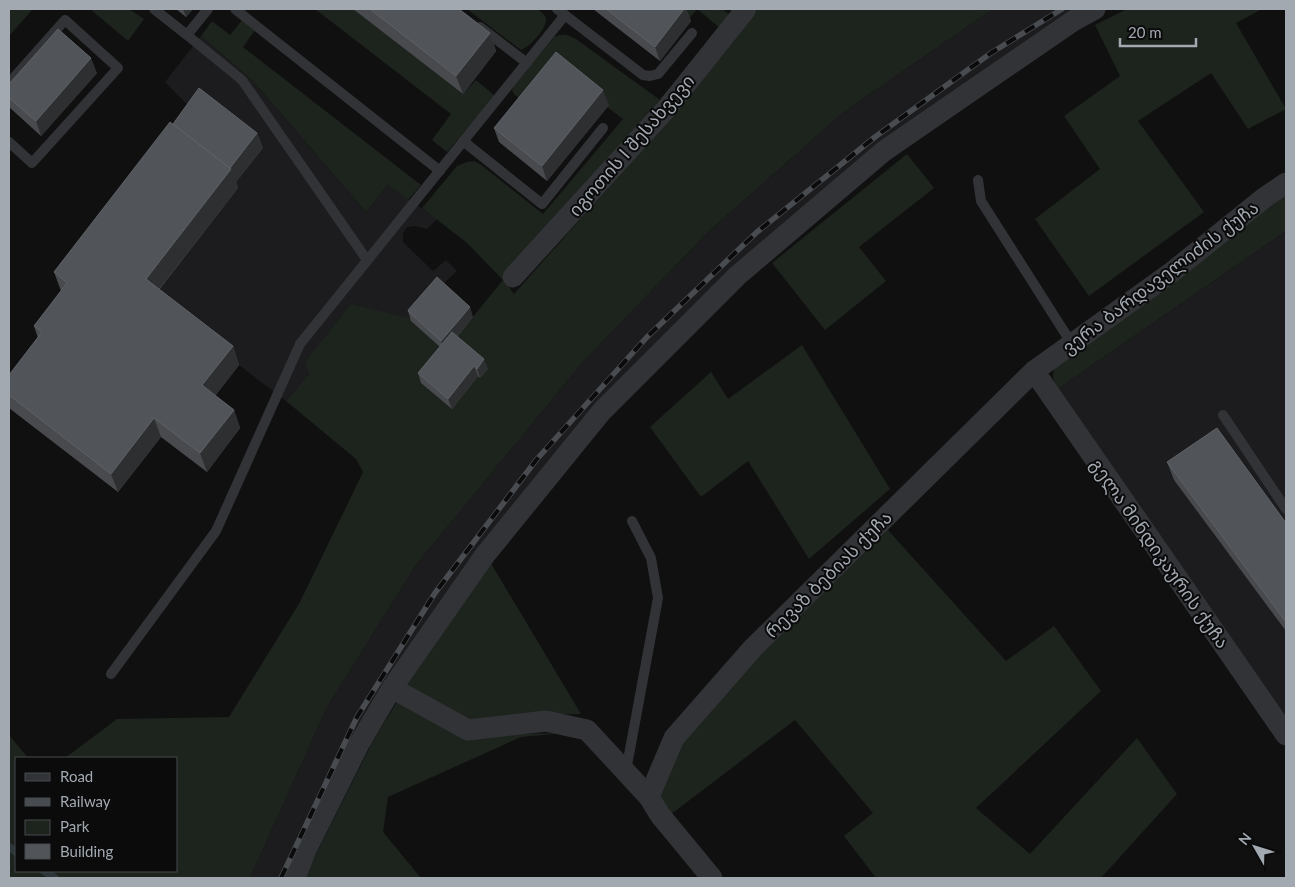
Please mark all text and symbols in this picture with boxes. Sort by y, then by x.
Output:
scale bar [1120,15,1196,47]
text: 20 m [1128,23,1162,41]
street label: იგოთის I შესახვევი [564,70,699,221]
street label: ვერა ბარდაველიძის ქუჩა [1057,196,1263,359]
street label: გელა მინდიკაურის ქუჩა [1085,454,1234,653]
street label: რევაზ ბებიას ქუჩა [760,506,897,643]
legend [15,757,178,872]
text: Road [60,767,93,785]
text: Railway [60,792,111,810]
text: Park [60,817,90,835]
north arrow [1230,822,1280,872]
text: N [1235,829,1255,848]
text: Building [60,842,113,860]

